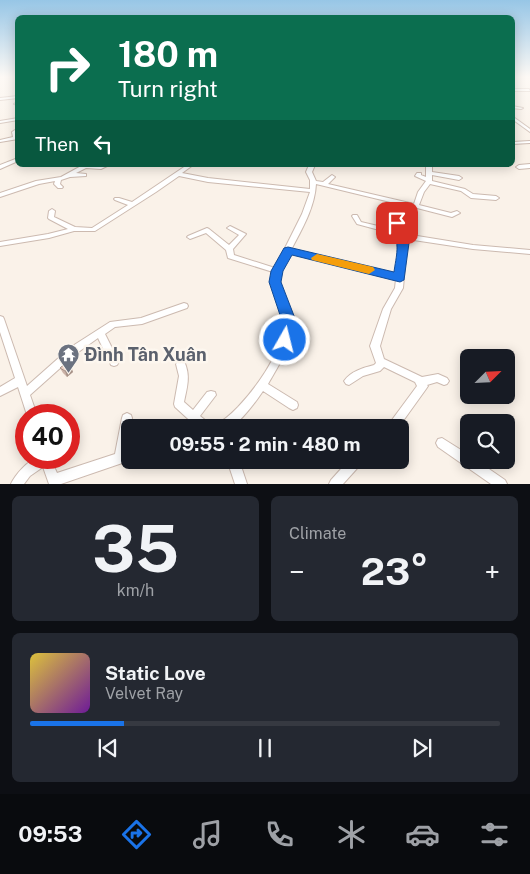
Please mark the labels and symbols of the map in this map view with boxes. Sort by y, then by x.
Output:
pin [376,202,418,244]
position arrow [258,313,310,365]
temple icon: Đình Tân Xuân [56,342,80,373]
place label: Đình Tân Xuân [84,344,207,365]
north arrow [460,349,515,404]
speed limit sign: 40 [15,404,80,469]

